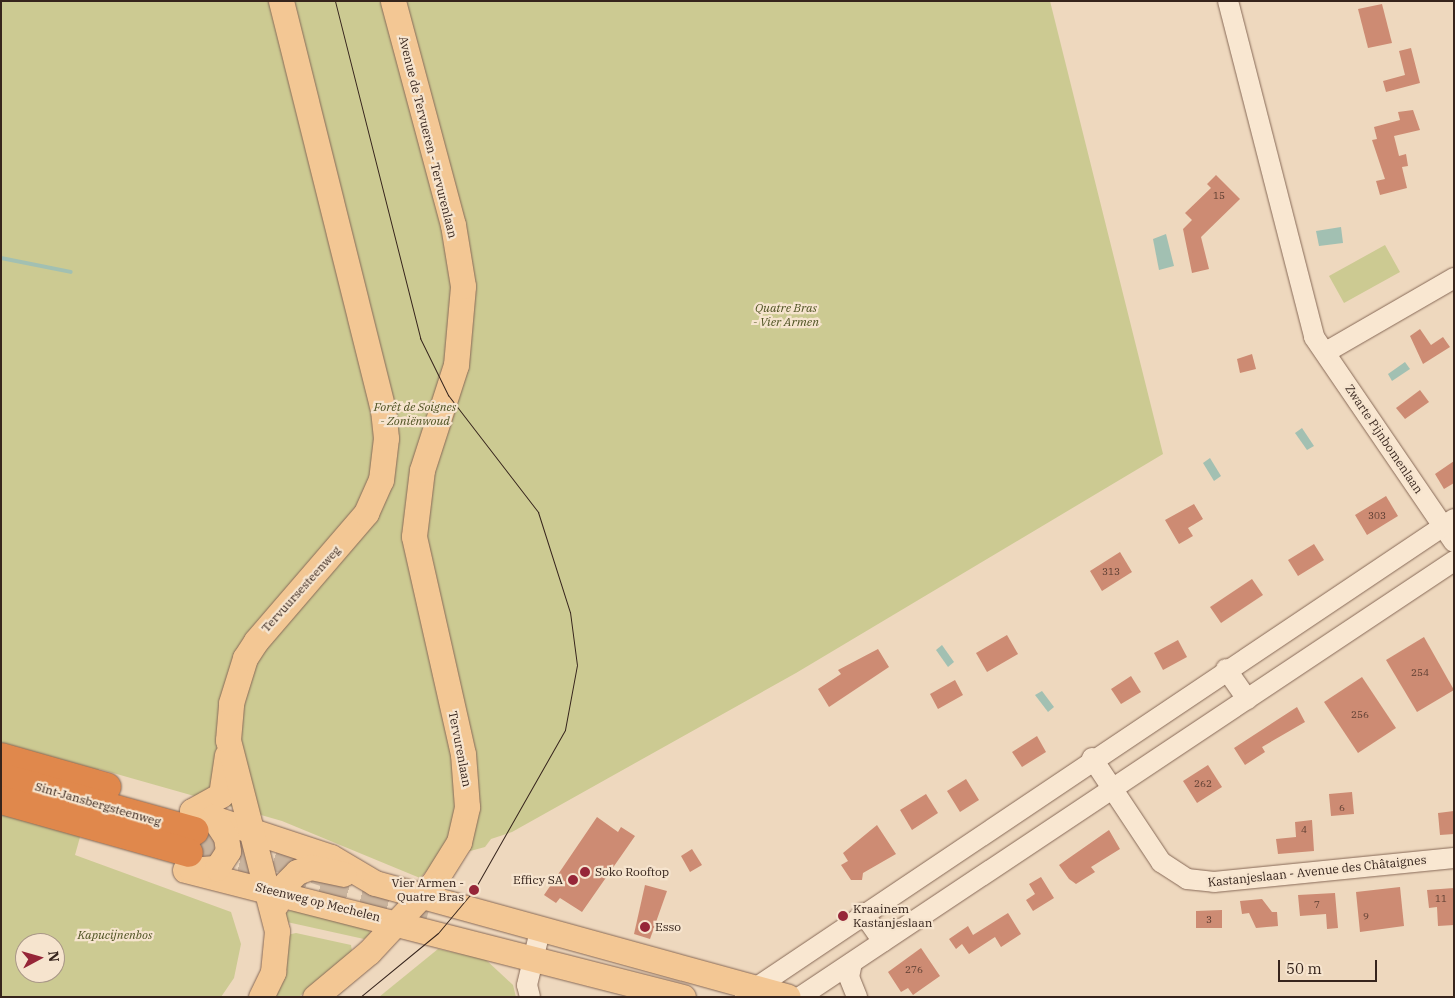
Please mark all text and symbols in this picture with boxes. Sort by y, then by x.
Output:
street label: Avenue de Tervueren - Tervurenlaan [396,34,460,240]
house number: 15 [1213,190,1225,202]
park label: Quatre Bras - Vier Armen [753,301,819,329]
street label: Zwarte Pijnbomenlaan [1342,382,1426,496]
park label: Forêt de Soignes - Zoniënwoud [374,400,456,428]
house number: 303 [1368,510,1386,522]
street label: Tervuursesteenweg [259,543,343,635]
house number: 313 [1102,566,1120,578]
house number: 254 [1411,667,1429,679]
house number: 256 [1351,709,1369,721]
street label: Tervurenlaan [446,710,474,788]
house number: 262 [1194,778,1212,790]
street label: Sint-Jansbergsteenweg [33,779,163,829]
house number: 6 [1339,802,1345,814]
house number: 4 [1301,824,1307,836]
street label: Kastanjeslaan - Avenue des Châtaignes [1207,852,1427,890]
place label: Soko Rooftop [595,865,669,879]
marker: Soko Rooftop [579,866,591,878]
place label: Efficy SA [513,873,563,887]
marker: Efficy SA [567,874,579,886]
place label: Vier Armen - Quatre Bras [391,876,464,904]
street label: Steenweg op Mechelen [254,879,382,925]
marker: Vier Armen - Quatre Bras [468,884,480,896]
house number: 11 [1435,893,1447,905]
house number: 7 [1314,899,1320,911]
place label: Kraainem Kastanjeslaan [853,902,932,930]
marker: Kraainem Kastanjeslaan [837,910,849,922]
house number: 9 [1363,911,1369,923]
house number: 3 [1206,914,1212,926]
place label: Esso [655,920,681,934]
marker: Esso [639,921,651,933]
park label: Kapucijnenbos [78,928,152,942]
north arrow [15,933,65,983]
text: N [44,950,63,963]
scale bar [1280,950,1379,982]
text: 50 m [1286,959,1322,978]
house number: 276 [905,964,923,976]

